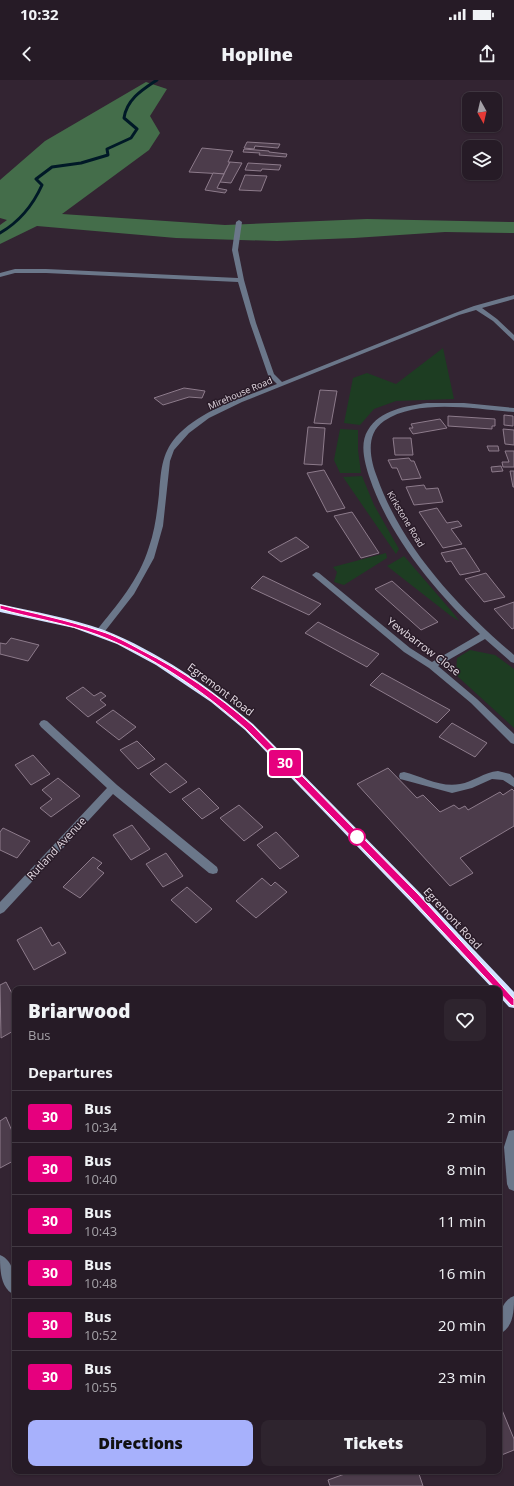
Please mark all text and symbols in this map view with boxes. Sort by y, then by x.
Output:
text: 10:32 [20,4,59,24]
text: Hopline [221,42,293,66]
icon: back [16,43,38,65]
icon: share [476,43,498,65]
north arrow [462,92,502,132]
map controls [462,92,502,180]
button: layers [462,140,502,180]
street label: Mirehouse Road [206,374,274,412]
street label: Kirkstone Road [384,488,428,550]
street label: Yewbarrow Close [384,613,464,679]
street label: Egremont Road [185,659,257,719]
line badge: 30 [267,750,303,776]
text: 30 [277,753,293,772]
street label: Rutland Avenue [23,813,89,883]
unlabelled marker [348,828,366,846]
street label: Egremont Road [420,884,486,952]
text: Briarwood [28,998,130,1024]
button: heart [444,999,486,1041]
text: Bus [28,1026,51,1044]
text: Departures [28,1062,113,1082]
text: Bus [84,1098,111,1118]
text: 30 [42,1107,58,1126]
text: 2 min [447,1107,486,1127]
text: 10:34 [84,1118,117,1136]
text: Bus [84,1150,111,1170]
text: 30 [42,1159,58,1178]
text: 8 min [447,1159,486,1179]
text: 10:40 [84,1170,117,1188]
text: Bus [84,1202,111,1222]
text: 30 [42,1211,58,1230]
text: 11 min [438,1211,486,1231]
text: 10:43 [84,1222,117,1240]
text: Bus [84,1254,111,1274]
text: 30 [42,1263,58,1282]
text: 16 min [438,1263,486,1283]
text: 10:48 [84,1274,117,1292]
text: Bus [84,1306,111,1326]
text: 30 [42,1315,58,1334]
text: 20 min [438,1315,486,1335]
text: 10:52 [84,1326,117,1344]
text: Bus [84,1358,111,1378]
text: 30 [42,1367,58,1386]
text: 23 min [438,1367,486,1387]
text: 10:55 [84,1378,117,1396]
button: Directions [28,1420,253,1466]
button: Tickets [261,1420,486,1466]

